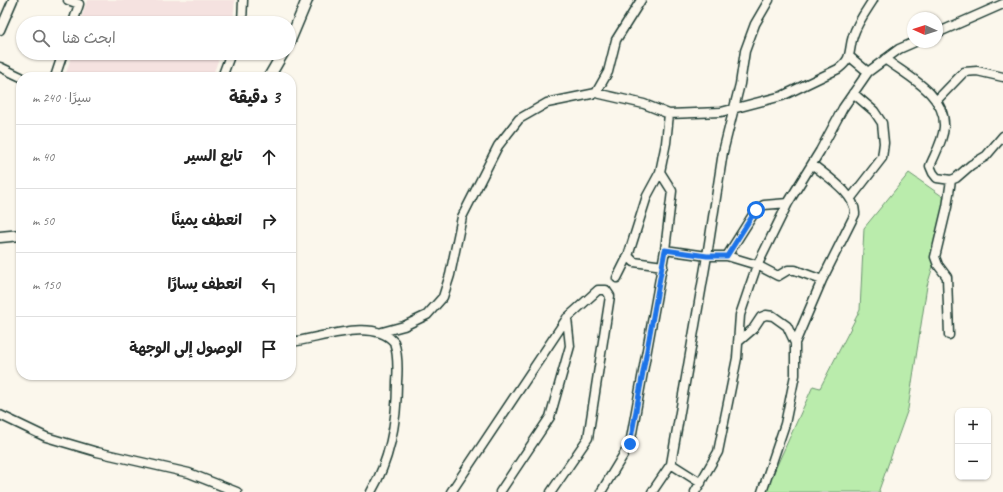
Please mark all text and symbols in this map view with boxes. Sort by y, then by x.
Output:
north arrow [907,12,943,48]
search box [16,16,296,60]
icon: search [30,27,52,49]
text: ابحث هنا [62,29,116,48]
text: 3 دقيقة [229,87,280,108]
text: سيرًا · 240 m [32,90,91,106]
icon: ahead [258,146,280,168]
text: تابع السير [185,147,242,166]
text: 40 m [32,149,54,165]
route start [747,201,765,219]
icon: right [258,210,280,232]
text: انعطف يمينًا [171,211,242,230]
text: 50 m [32,213,54,229]
icon: left [258,274,280,296]
text: انعطف يسارًا [167,275,242,294]
text: 150 m [32,277,60,293]
icon: arrive [258,338,280,360]
text: الوصول إلى الوجهة [129,339,242,358]
map controls [955,408,991,480]
button: + [955,408,991,444]
route end [621,435,639,453]
button: − [955,444,991,480]

